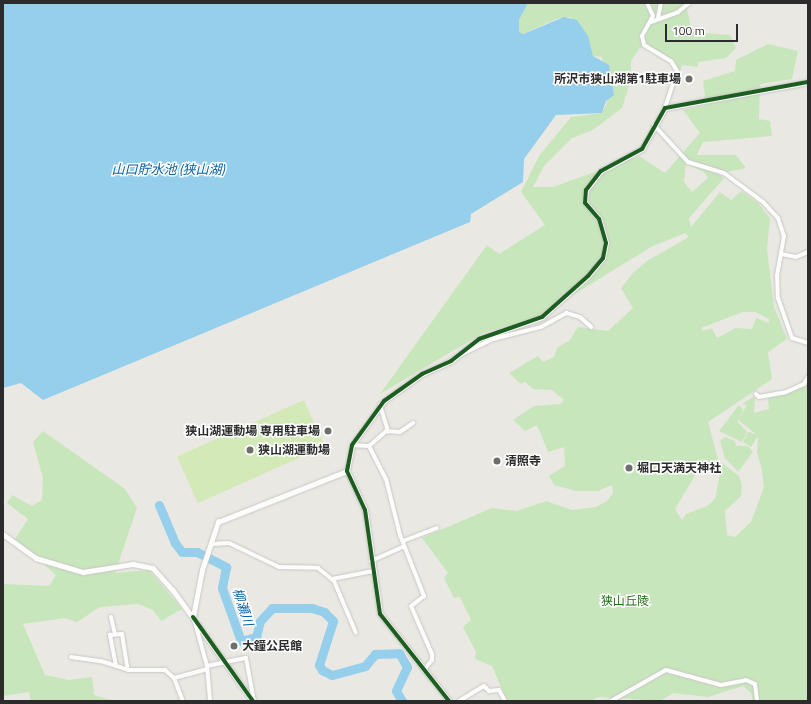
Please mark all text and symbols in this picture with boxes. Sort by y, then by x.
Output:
scale bar [667,16,740,42]
text: 100 m [672,21,705,40]
place label: 所沢市狭山湖第1駐車場 [554,72,681,86]
marker: 所沢市狭山湖第1駐車場 [684,74,694,84]
water label: 山口貯水池 (狭山湖) [112,161,224,177]
place label: 狭山湖運動場 専用駐車場 [185,424,320,438]
marker: 狭山湖運動場 専用駐車場 [323,426,333,436]
place label: 狭山湖運動場 [258,443,330,457]
marker: 狭山湖運動場 [245,445,255,455]
place label: 清照寺 [505,454,541,468]
marker: 清照寺 [492,456,502,466]
place label: 堀口天満天神社 [637,461,721,475]
marker: 堀口天満天神社 [624,463,634,473]
water label: 柳瀬川 [230,586,256,628]
park label: 狭山丘陵 [601,594,649,608]
place label: 大鐘公民館 [242,639,302,653]
marker: 大鐘公民館 [229,641,239,651]

